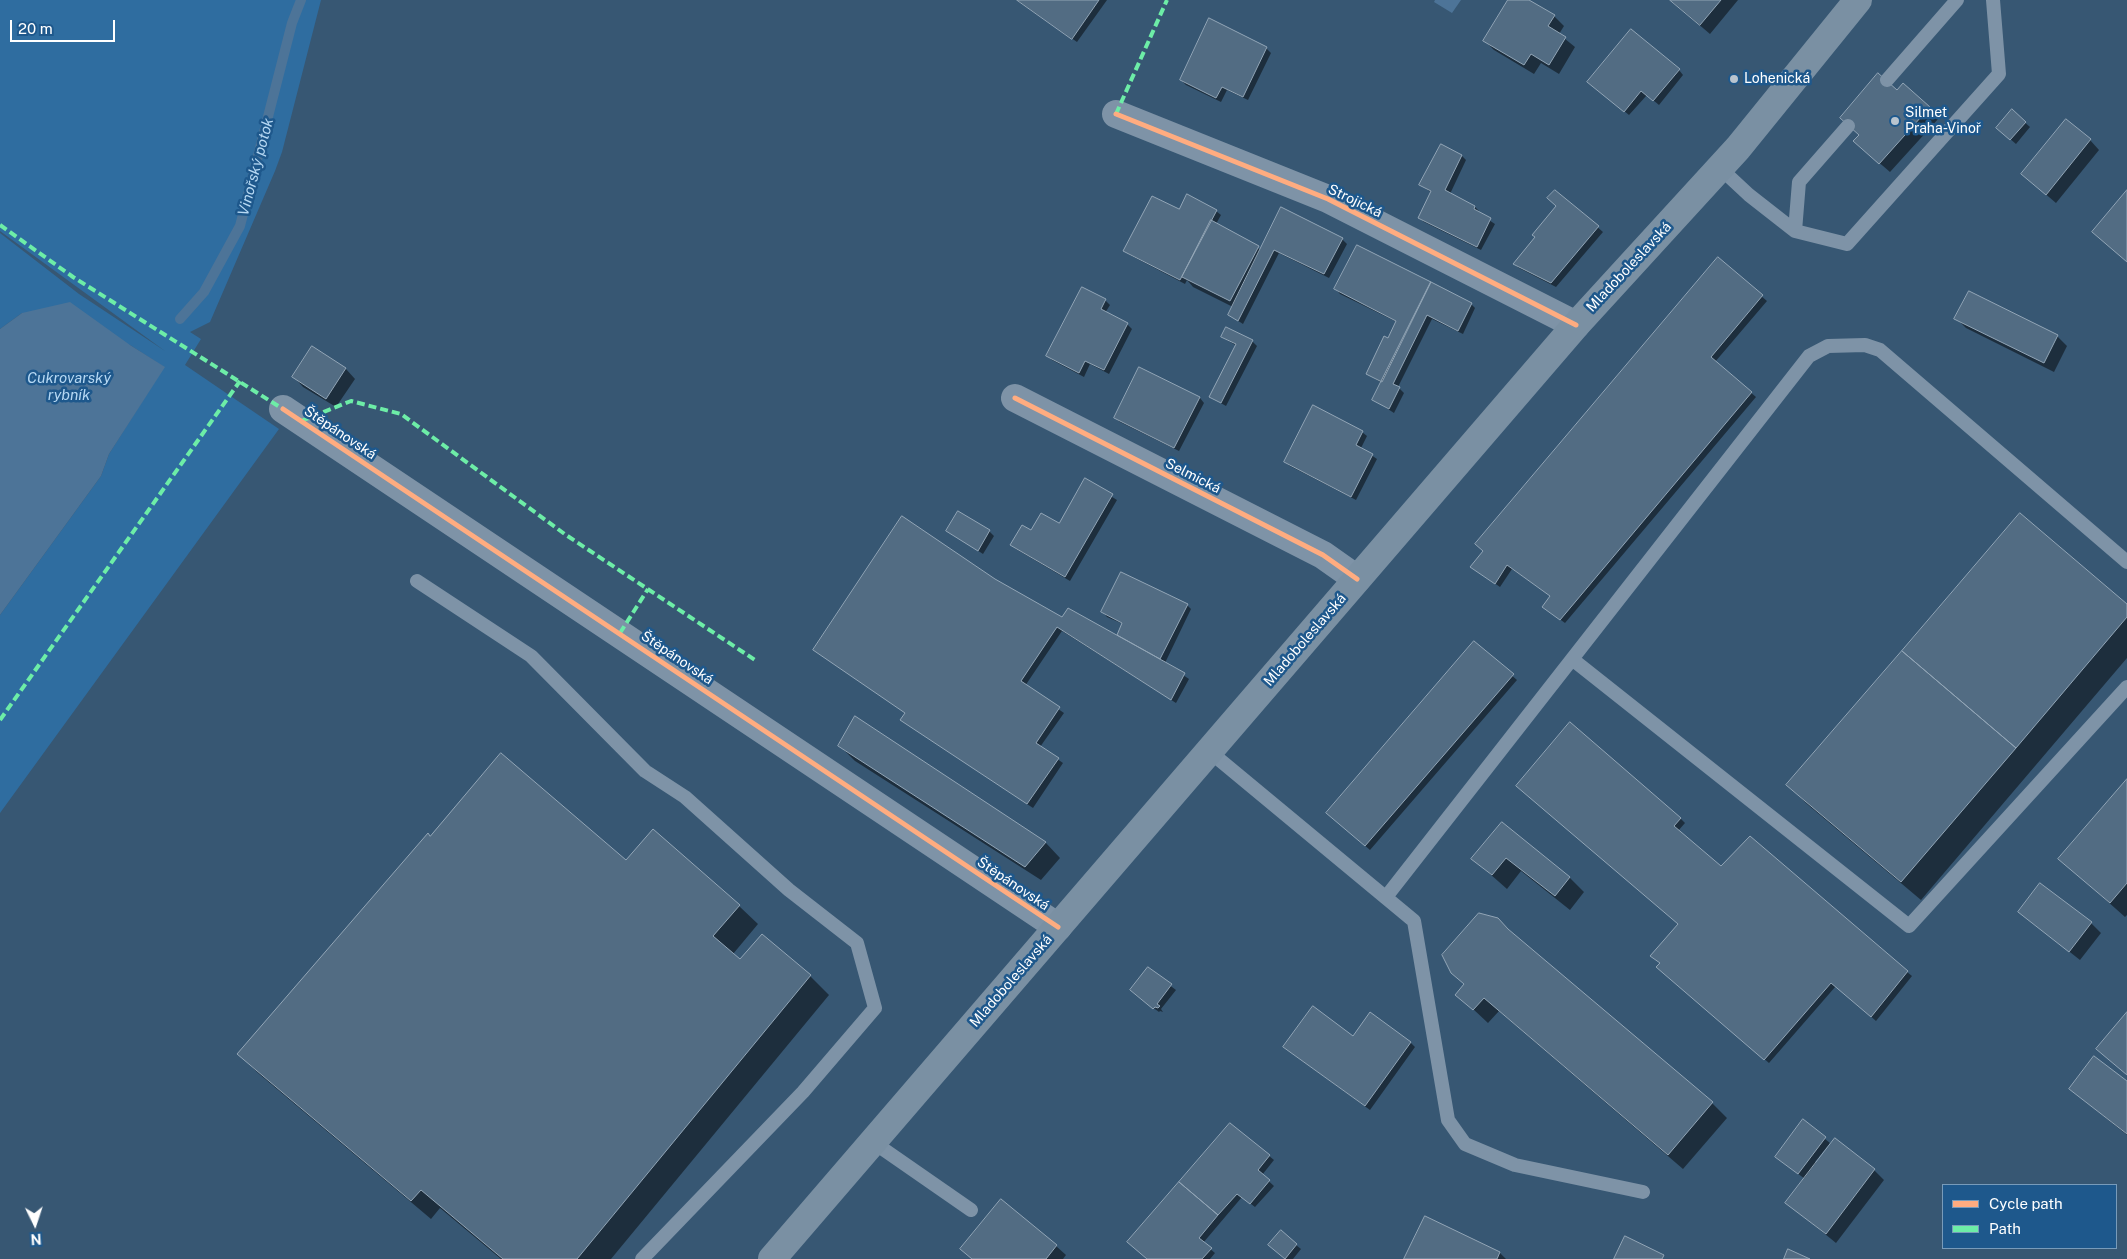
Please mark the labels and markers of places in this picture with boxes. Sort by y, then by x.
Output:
place label: Lohenická [1744,71,1810,87]
marker: Lohenická [1728,73,1740,85]
place label: Silmet Praha-Vinoř [1905,105,1981,138]
marker: Silmet Praha-Vinoř [1889,115,1901,127]

